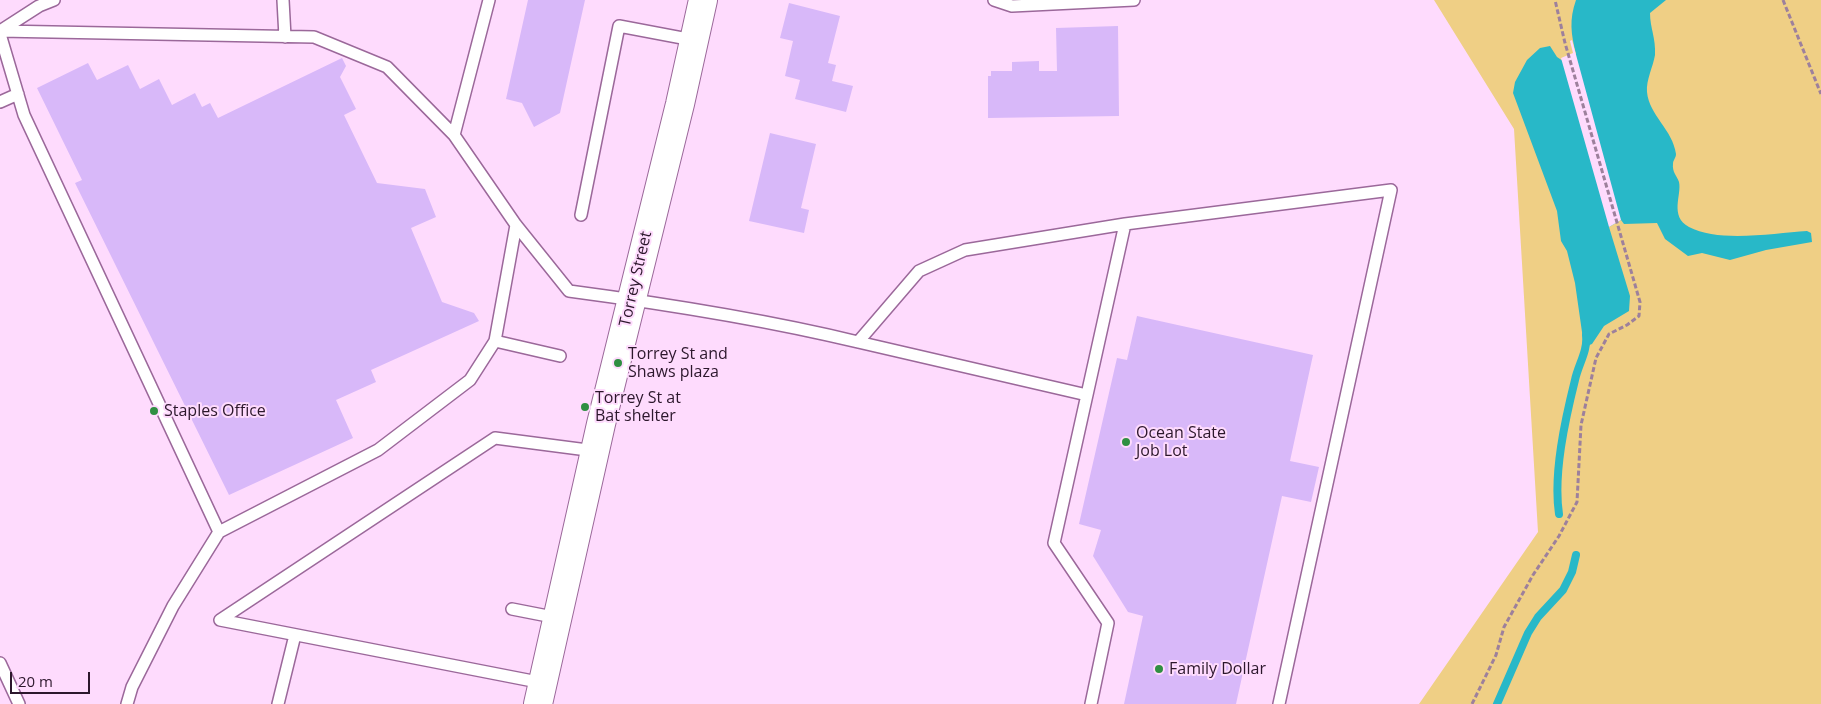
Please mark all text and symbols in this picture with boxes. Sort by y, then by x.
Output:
street label: Torrey Street [616,229,656,329]
place label: Torrey St and Shaws plaza [628,344,728,382]
marker: Torrey St and Shaws plaza [612,357,624,369]
place label: Torrey St at Bat shelter [595,388,681,426]
place label: Staples Office [164,401,266,421]
marker: Torrey St at Bat shelter [579,401,591,413]
marker: Staples Office [148,405,160,417]
place label: Ocean State Job Lot [1136,423,1226,461]
marker: Ocean State Job Lot [1120,436,1132,448]
place label: Family Dollar [1169,659,1266,679]
scale bar [12,662,92,694]
marker: Family Dollar [1153,663,1165,675]
text: 20 m [18,671,53,691]

